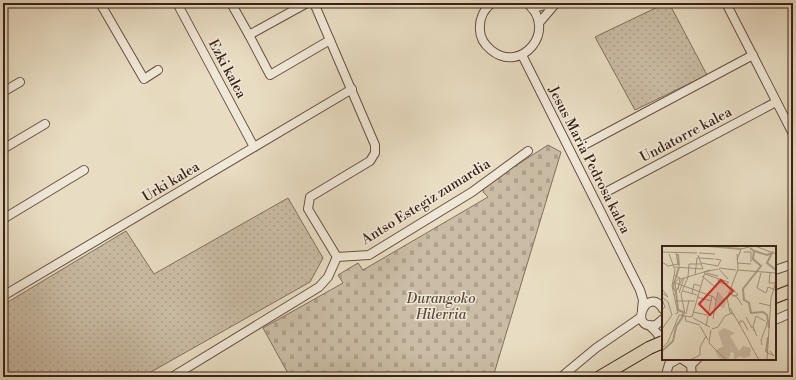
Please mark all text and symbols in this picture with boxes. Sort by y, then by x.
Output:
street label: Ezki kalea [204,36,250,102]
street label: Jesus Maria Pedrosa kalea [543,82,634,238]
street label: Undatorre kalea [637,103,736,167]
street label: Antso Estegiz zumardia [357,154,495,250]
street label: Urki kalea [139,157,204,206]
inset map [662,246,776,360]
park label: Durangoko Hilerria [405,290,476,324]

